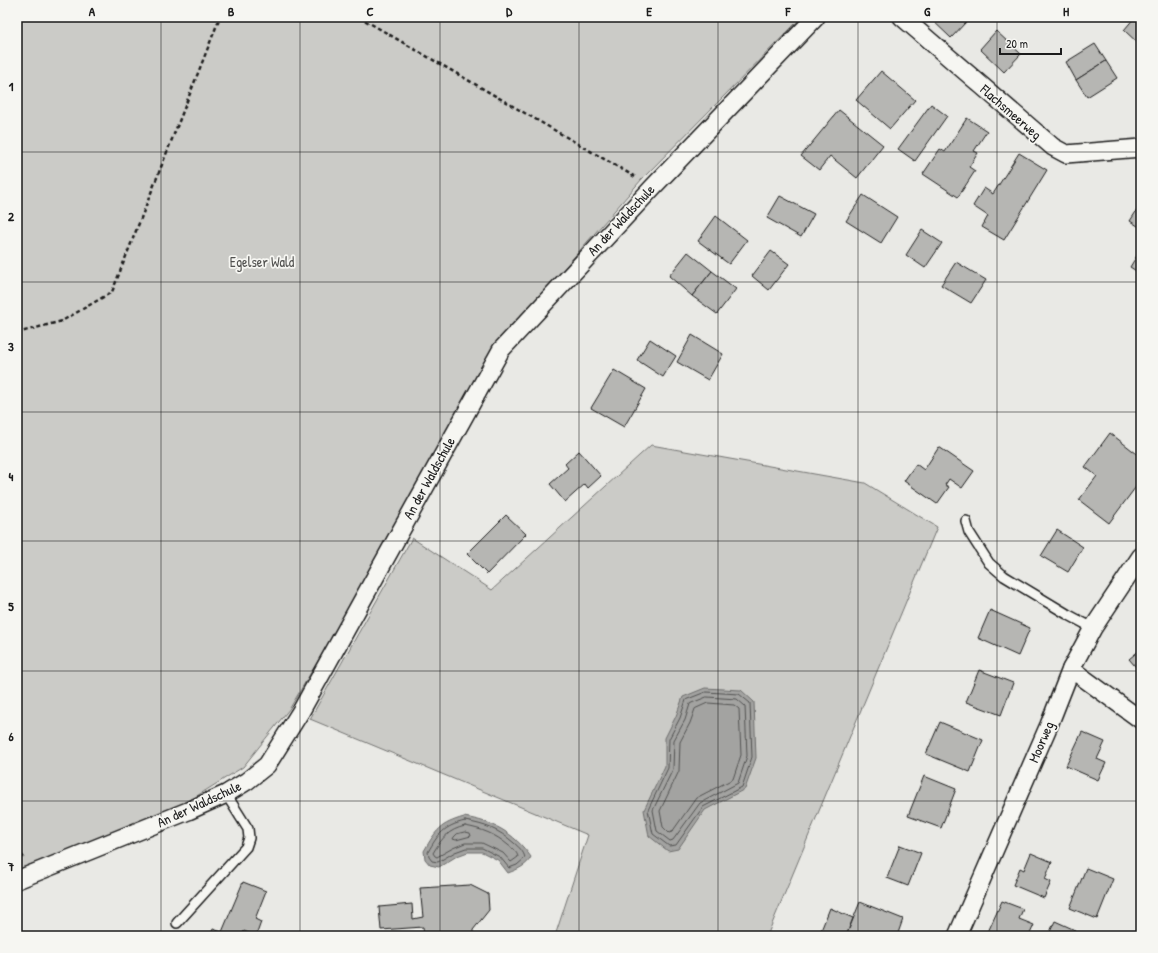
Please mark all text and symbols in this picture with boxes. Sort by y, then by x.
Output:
text: A [89,2,96,20]
text: B [228,2,235,20]
text: C [366,2,374,20]
text: D [506,2,513,20]
text: E [646,2,652,20]
text: F [785,2,792,20]
text: G [924,2,931,20]
text: H [1063,2,1069,20]
scale bar [1000,30,1061,56]
text: 20 m [1006,35,1028,52]
text: 1 [9,77,14,95]
street label: Flachsmeerweg [975,79,1046,144]
street label: An der Waldschule [583,180,659,259]
text: 2 [8,207,15,225]
park label: Egelser Wald [230,252,295,272]
text: 3 [8,337,14,355]
street label: An der Waldschule [398,433,459,522]
text: 4 [9,467,14,485]
text: 5 [8,597,14,615]
street label: Moorweg [1023,718,1059,766]
text: 6 [8,727,14,745]
street label: An der Waldschule [154,776,244,831]
text: 7 [7,857,15,875]

